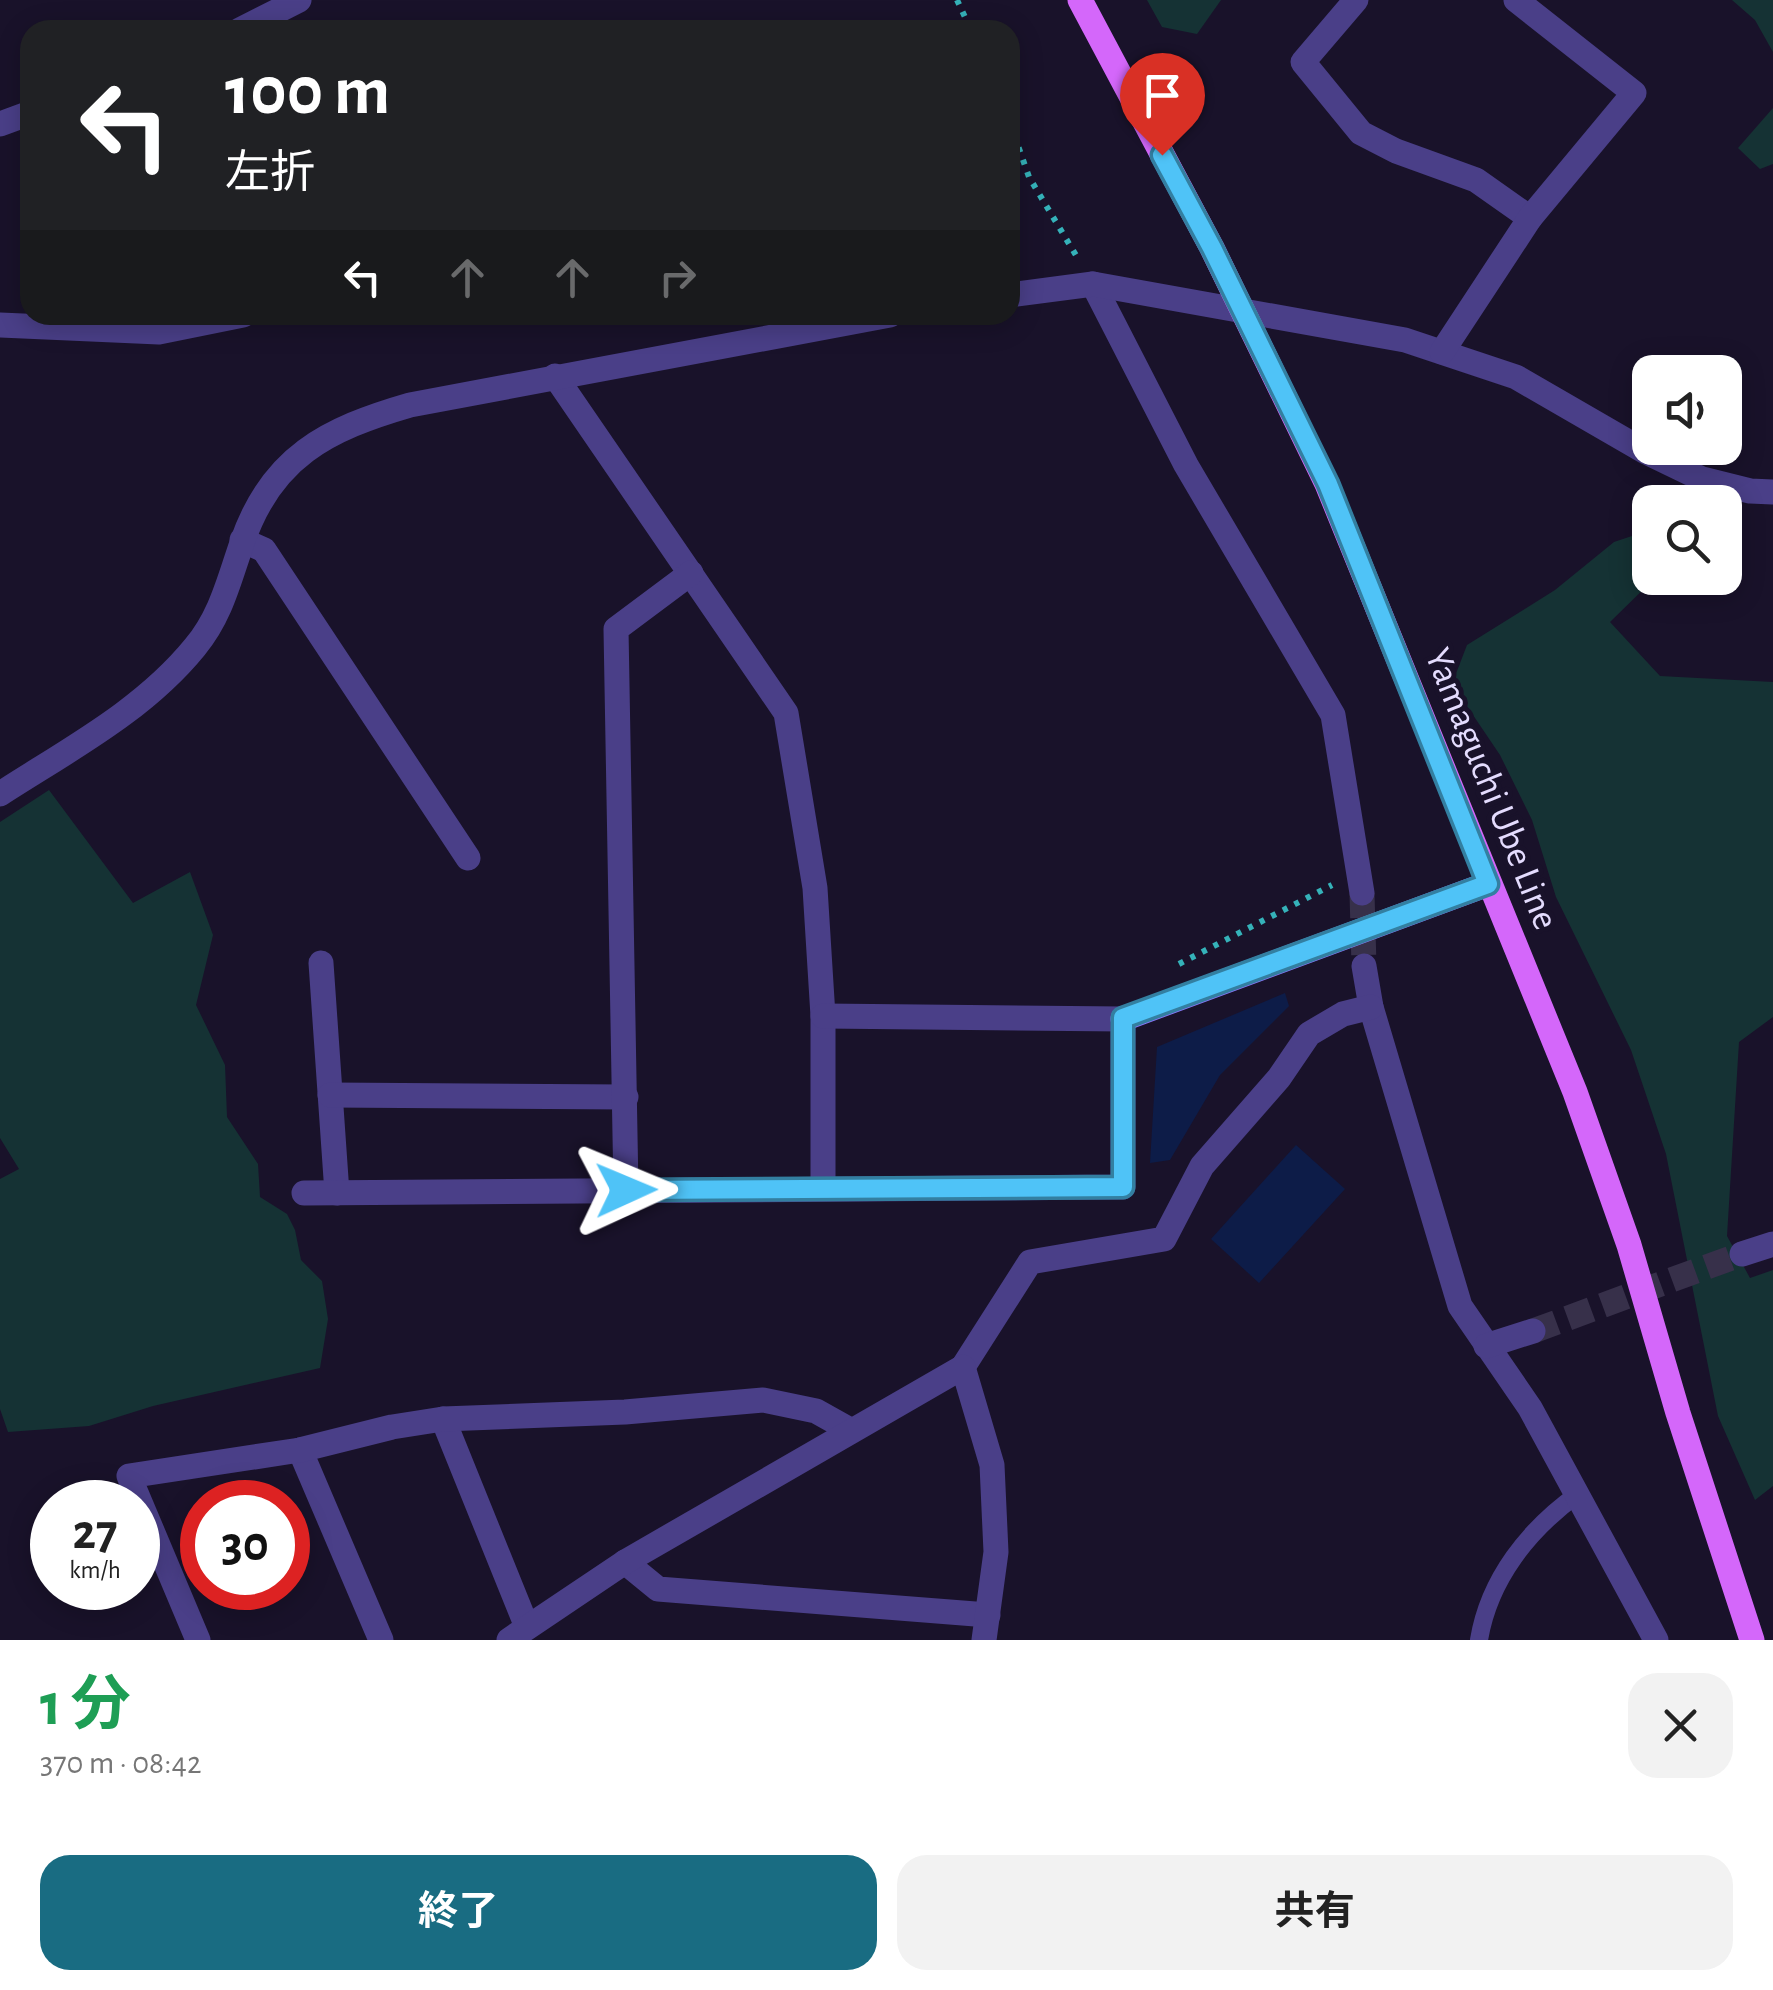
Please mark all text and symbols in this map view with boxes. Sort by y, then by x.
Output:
pin [1120,53,1205,156]
text: 100 m [225,57,390,127]
icon: left [60,60,190,190]
icon: arrive [1135,68,1190,123]
text: 左折 [225,151,315,196]
icon: left [335,250,390,305]
icon: ahead [440,250,495,305]
icon: ahead [545,250,600,305]
icon: right [650,250,705,305]
map controls [1632,355,1742,595]
button: sound [1632,355,1742,465]
button: search [1632,485,1742,595]
street label: Yamaguchi Ube Line [1417,643,1565,935]
position arrow [574,1138,678,1242]
speed limit sign: 30 [180,1480,310,1610]
text: 27 [72,1508,118,1558]
text: km/h [69,1558,121,1583]
button: close [1628,1673,1733,1778]
text: 1 分 [40,1676,131,1736]
text: 370 m · 08:42 [40,1747,202,1779]
button: 終了 [40,1855,877,1970]
button: 共有 [897,1855,1733,1970]

